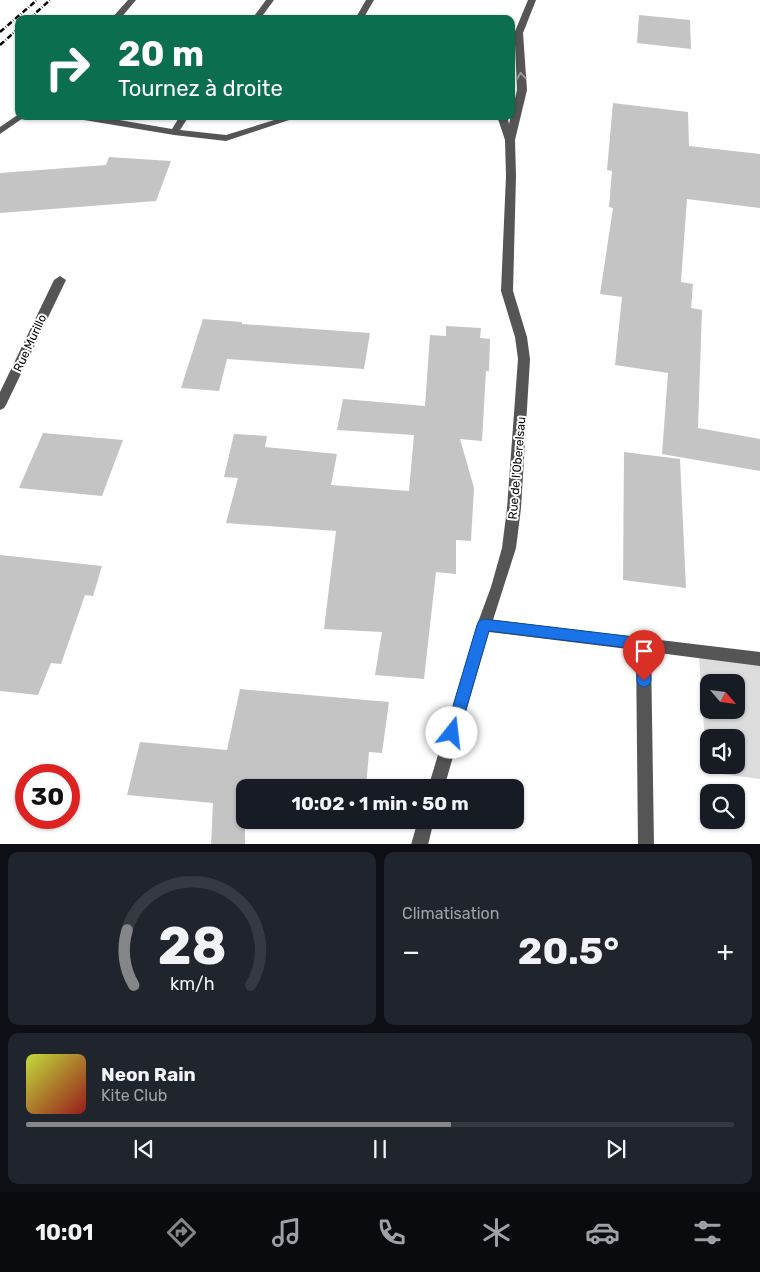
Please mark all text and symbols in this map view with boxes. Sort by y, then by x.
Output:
text: 20 m [118,33,204,75]
icon: right [35,35,100,100]
one-way arrow [516,71,527,79]
text: Tournez à droite [118,75,283,102]
street label: Rue Murillo [11,312,49,374]
street label: Rue de l'Oberelsau [506,416,528,520]
pin [623,630,665,681]
icon: arrive [630,637,658,665]
north arrow [700,674,745,719]
map controls [700,674,745,829]
position arrow [425,706,477,758]
button: sound [700,729,745,774]
speed limit sign: 30 [15,764,80,829]
button: search [700,784,745,829]
text: 10:02 · 1 min · 50 m [291,792,469,815]
text: Climatisation [402,904,499,923]
text: 28 [157,915,227,977]
text: 20.5° [518,928,619,974]
text: − [402,935,420,968]
text: + [717,935,734,968]
text: km/h [170,973,214,994]
text: Neon Rain [101,1063,196,1086]
text: Kite Club [101,1086,167,1105]
icon: previous [130,1135,158,1163]
icon: pause [366,1135,394,1163]
icon: next [602,1135,630,1163]
icon: directions [164,1215,199,1250]
icon: music [269,1215,304,1250]
icon: phone [374,1215,409,1250]
icon: climate [479,1215,514,1250]
icon: car [585,1215,620,1250]
icon: filters [690,1215,725,1250]
text: 10:01 [35,1219,93,1246]

